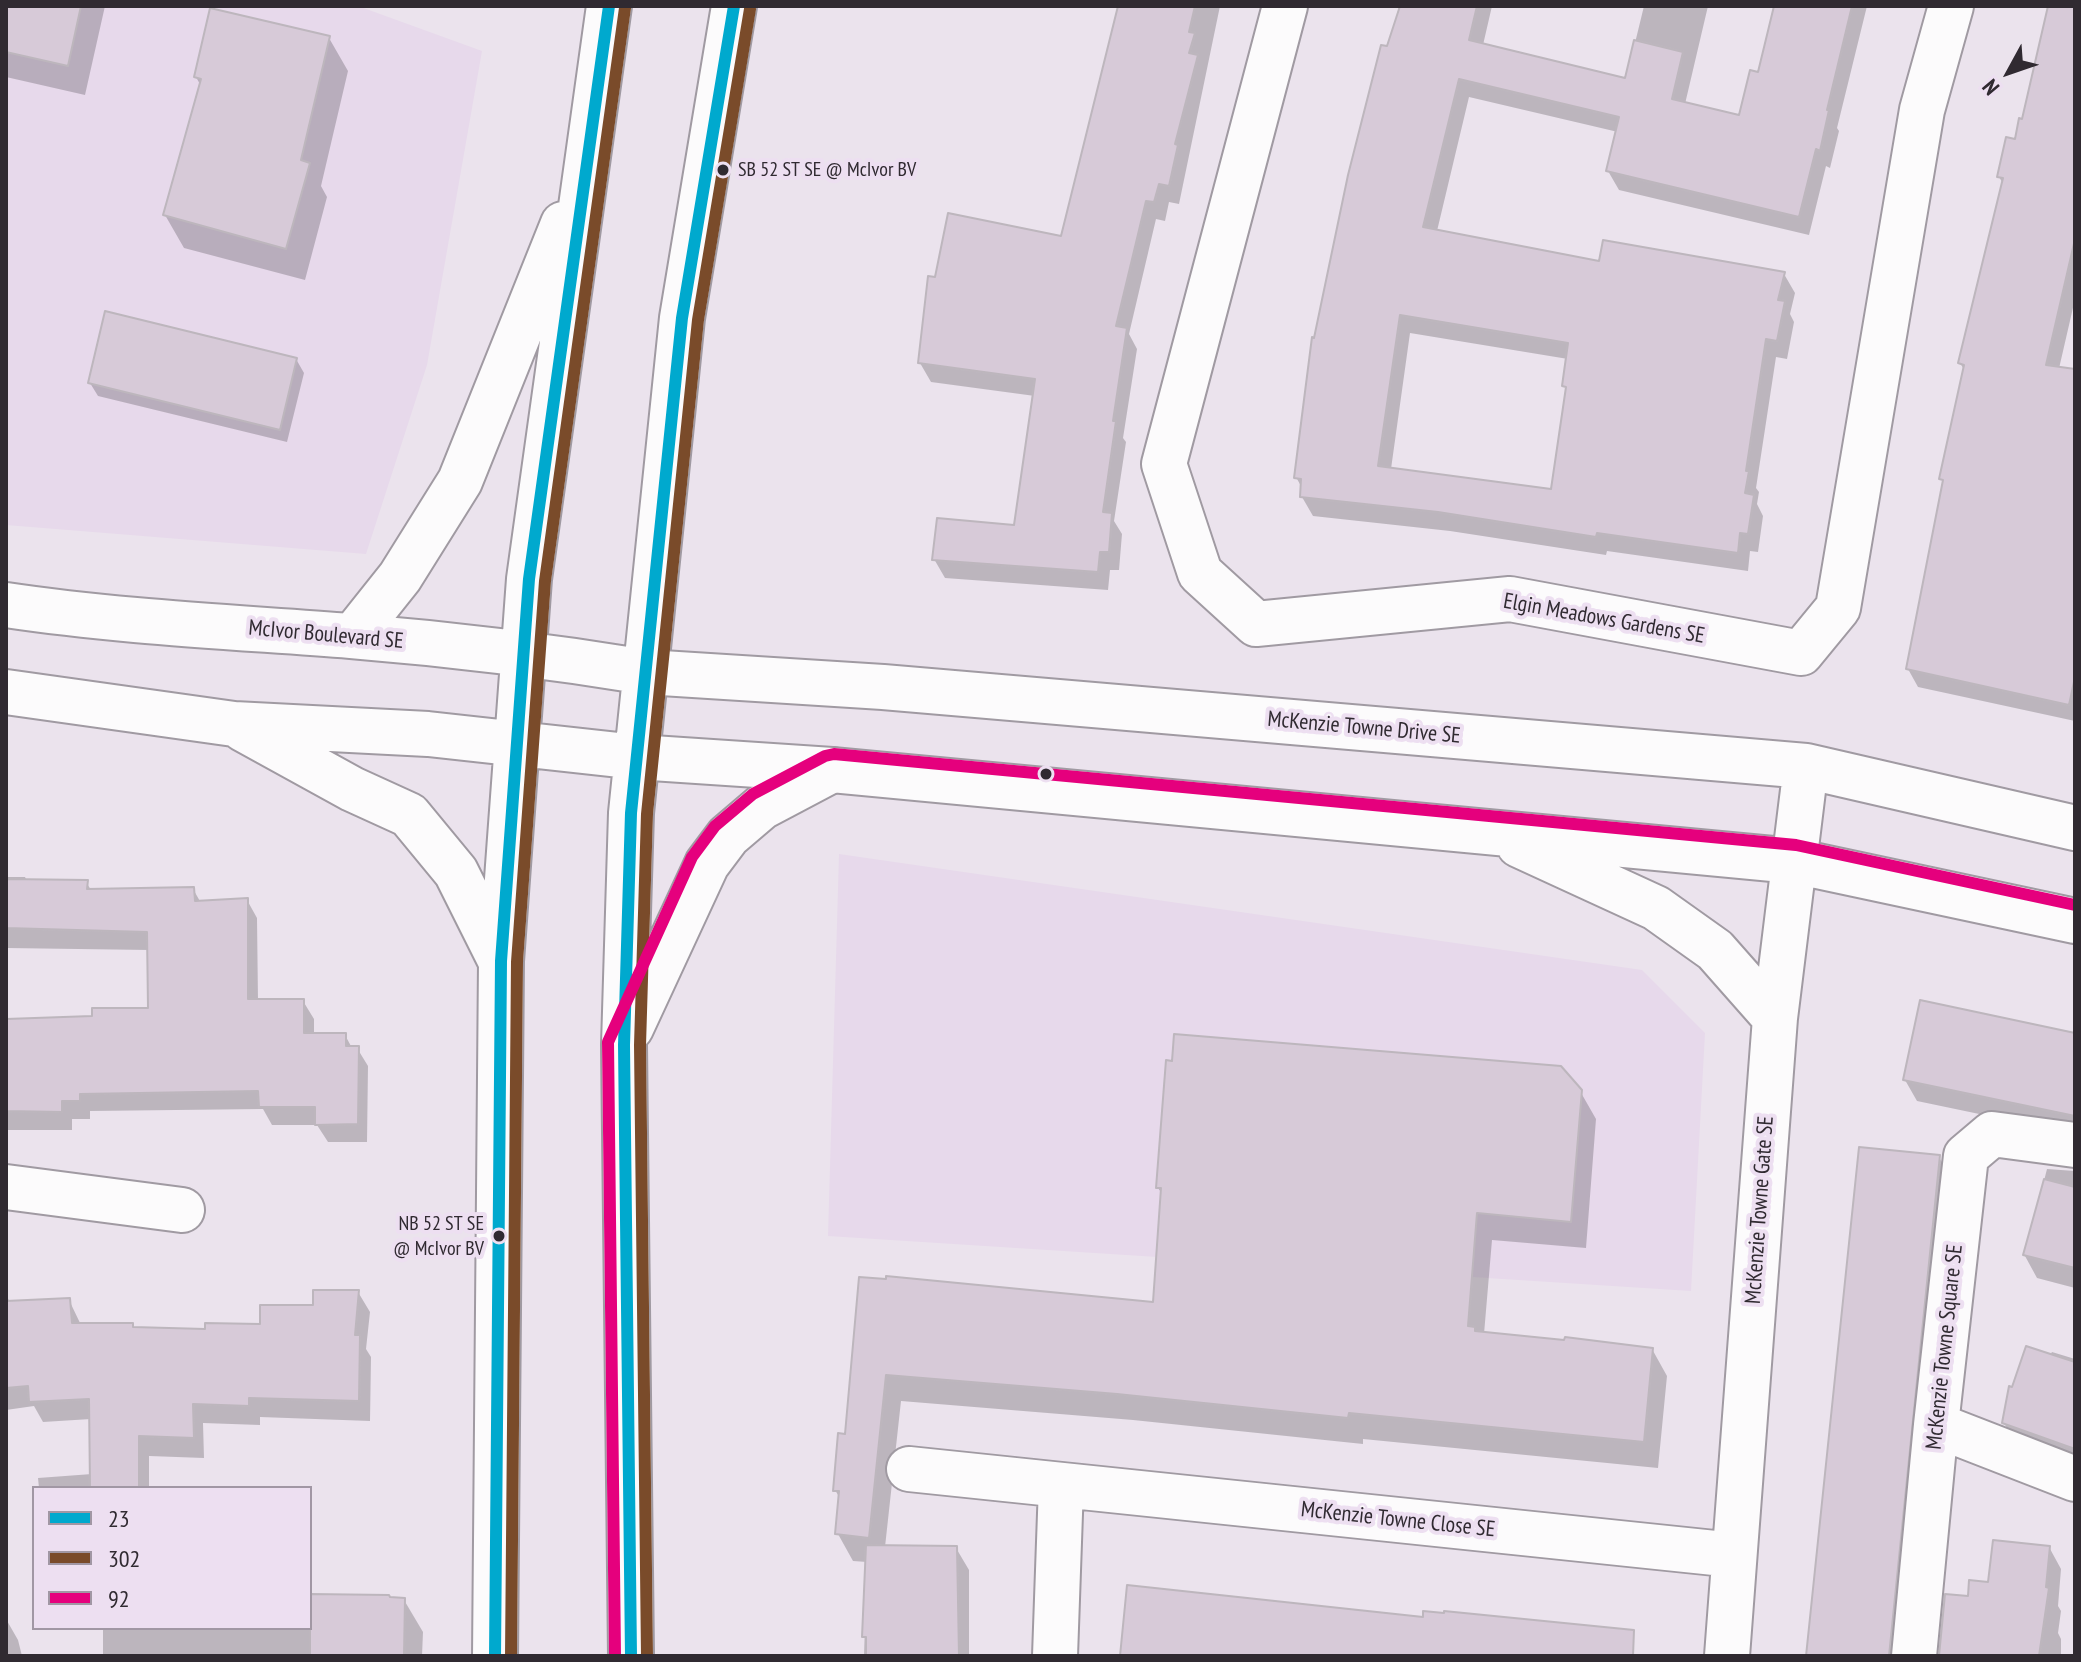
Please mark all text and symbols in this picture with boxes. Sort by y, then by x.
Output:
north arrow [1969,32,2049,112]
text: N [1976,74,2005,101]
place label: SB 52 ST SE @ McIvor BV [738,158,916,182]
marker: SB 52 ST SE @ McIvor BV [715,162,731,178]
street label: Elgin Meadows Gardens SE [1501,588,1707,650]
street label: McIvor Boulevard SE [247,615,405,655]
street label: McKenzie Towne Drive SE [1266,706,1462,750]
unlabelled marker [1038,766,1054,782]
street label: McKenzie Towne Gate SE [1740,1115,1780,1305]
place label: NB 52 ST SE @ McIvor BV [393,1212,484,1259]
marker: NB 52 ST SE @ McIvor BV [491,1228,507,1244]
street label: McKenzie Towne Square SE [1921,1243,1969,1451]
legend [32,1486,312,1630]
street label: McKenzie Towne Close SE [1300,1497,1496,1543]
text: 23 [108,1503,130,1534]
text: 302 [108,1543,140,1574]
text: 92 [108,1583,130,1614]

